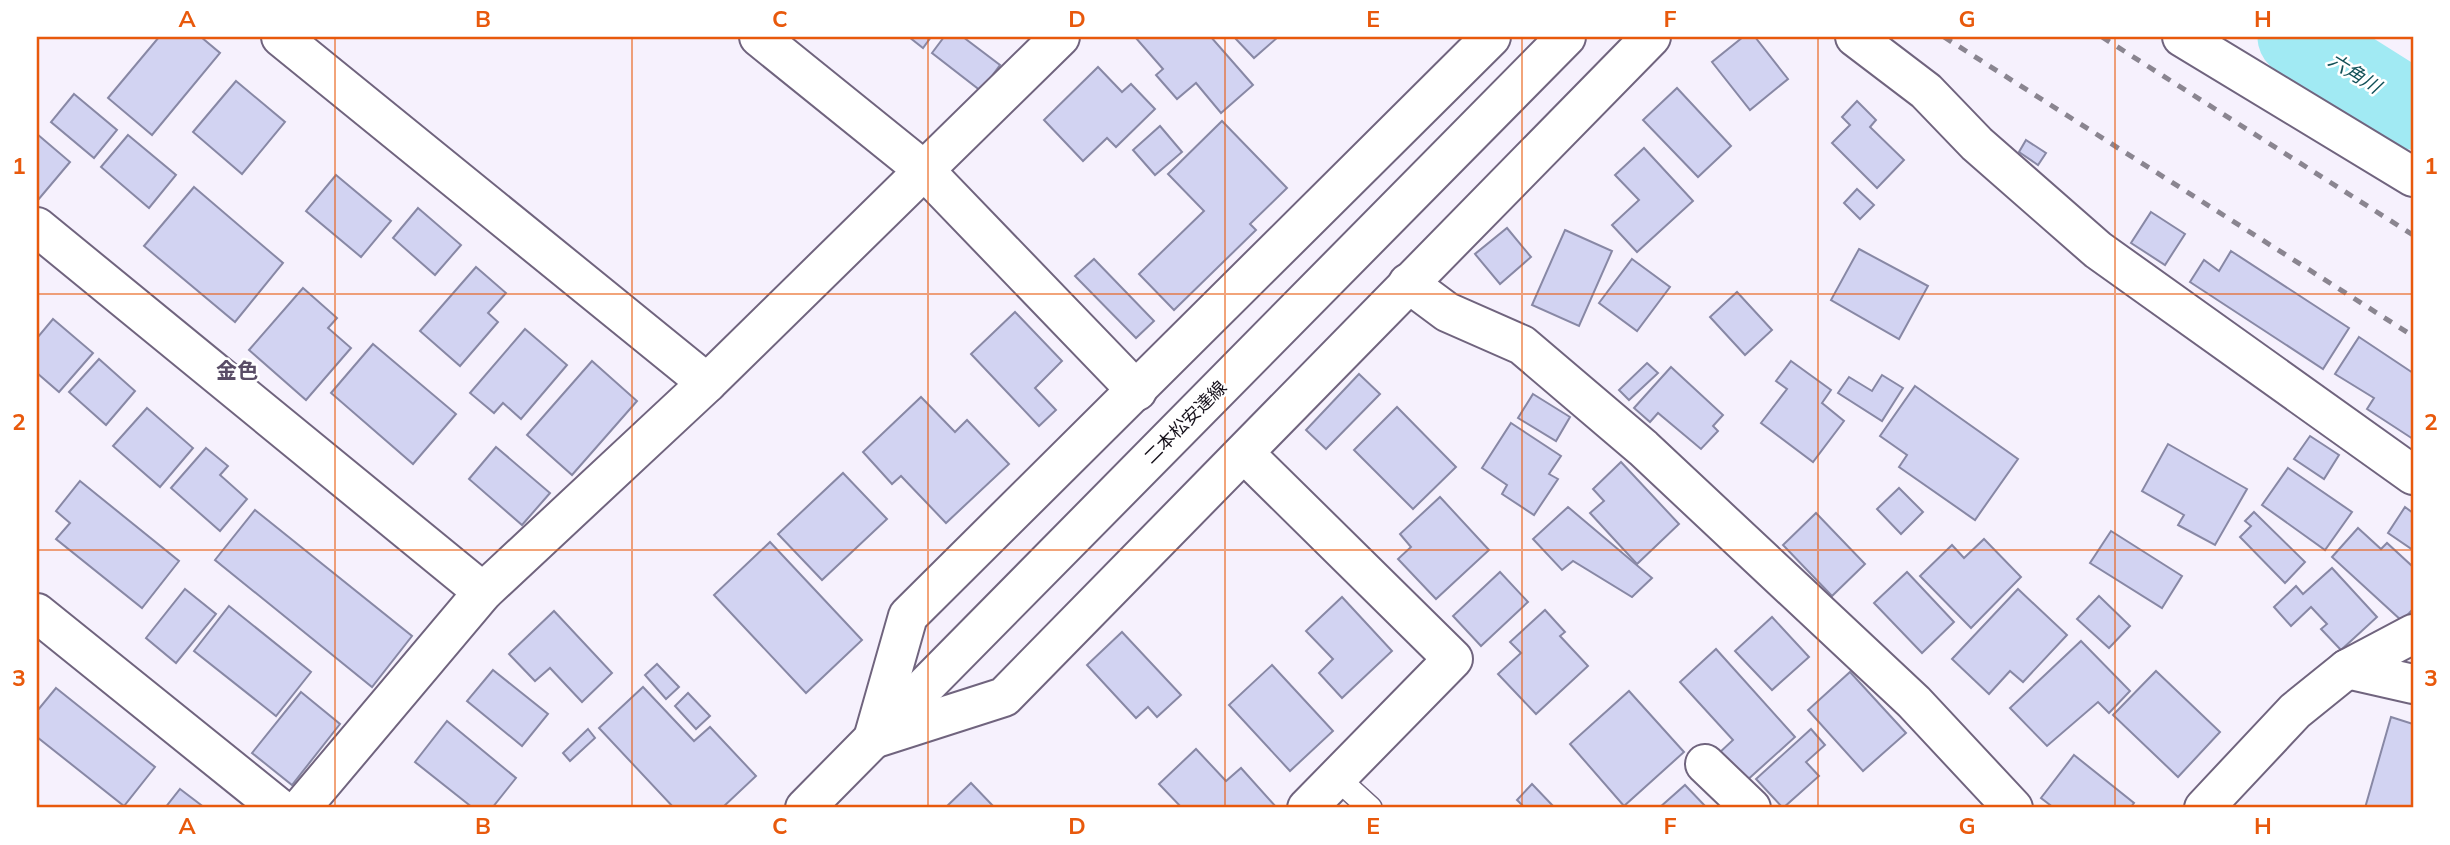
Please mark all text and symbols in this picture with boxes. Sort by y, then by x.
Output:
text: A [178,4,196,33]
text: B [475,4,491,33]
text: C [772,4,788,33]
text: D [1068,4,1086,33]
text: E [1366,4,1380,33]
text: F [1663,4,1677,33]
text: G [1958,4,1976,33]
text: H [2254,4,2272,33]
water label: 六角川 [2324,48,2387,99]
text: 1 [12,151,26,180]
text: 1 [2424,151,2438,180]
district label: 金色 [216,357,258,383]
street label: 二本松安達線 [1139,376,1231,468]
text: 2 [12,407,26,436]
text: 2 [2424,407,2438,436]
text: 3 [12,663,26,692]
text: 3 [2424,663,2438,692]
text: A [178,811,196,840]
text: B [475,811,491,840]
text: C [772,811,788,840]
text: D [1068,811,1086,840]
text: E [1366,811,1380,840]
text: F [1663,811,1677,840]
text: G [1958,811,1976,840]
text: H [2254,811,2272,840]

